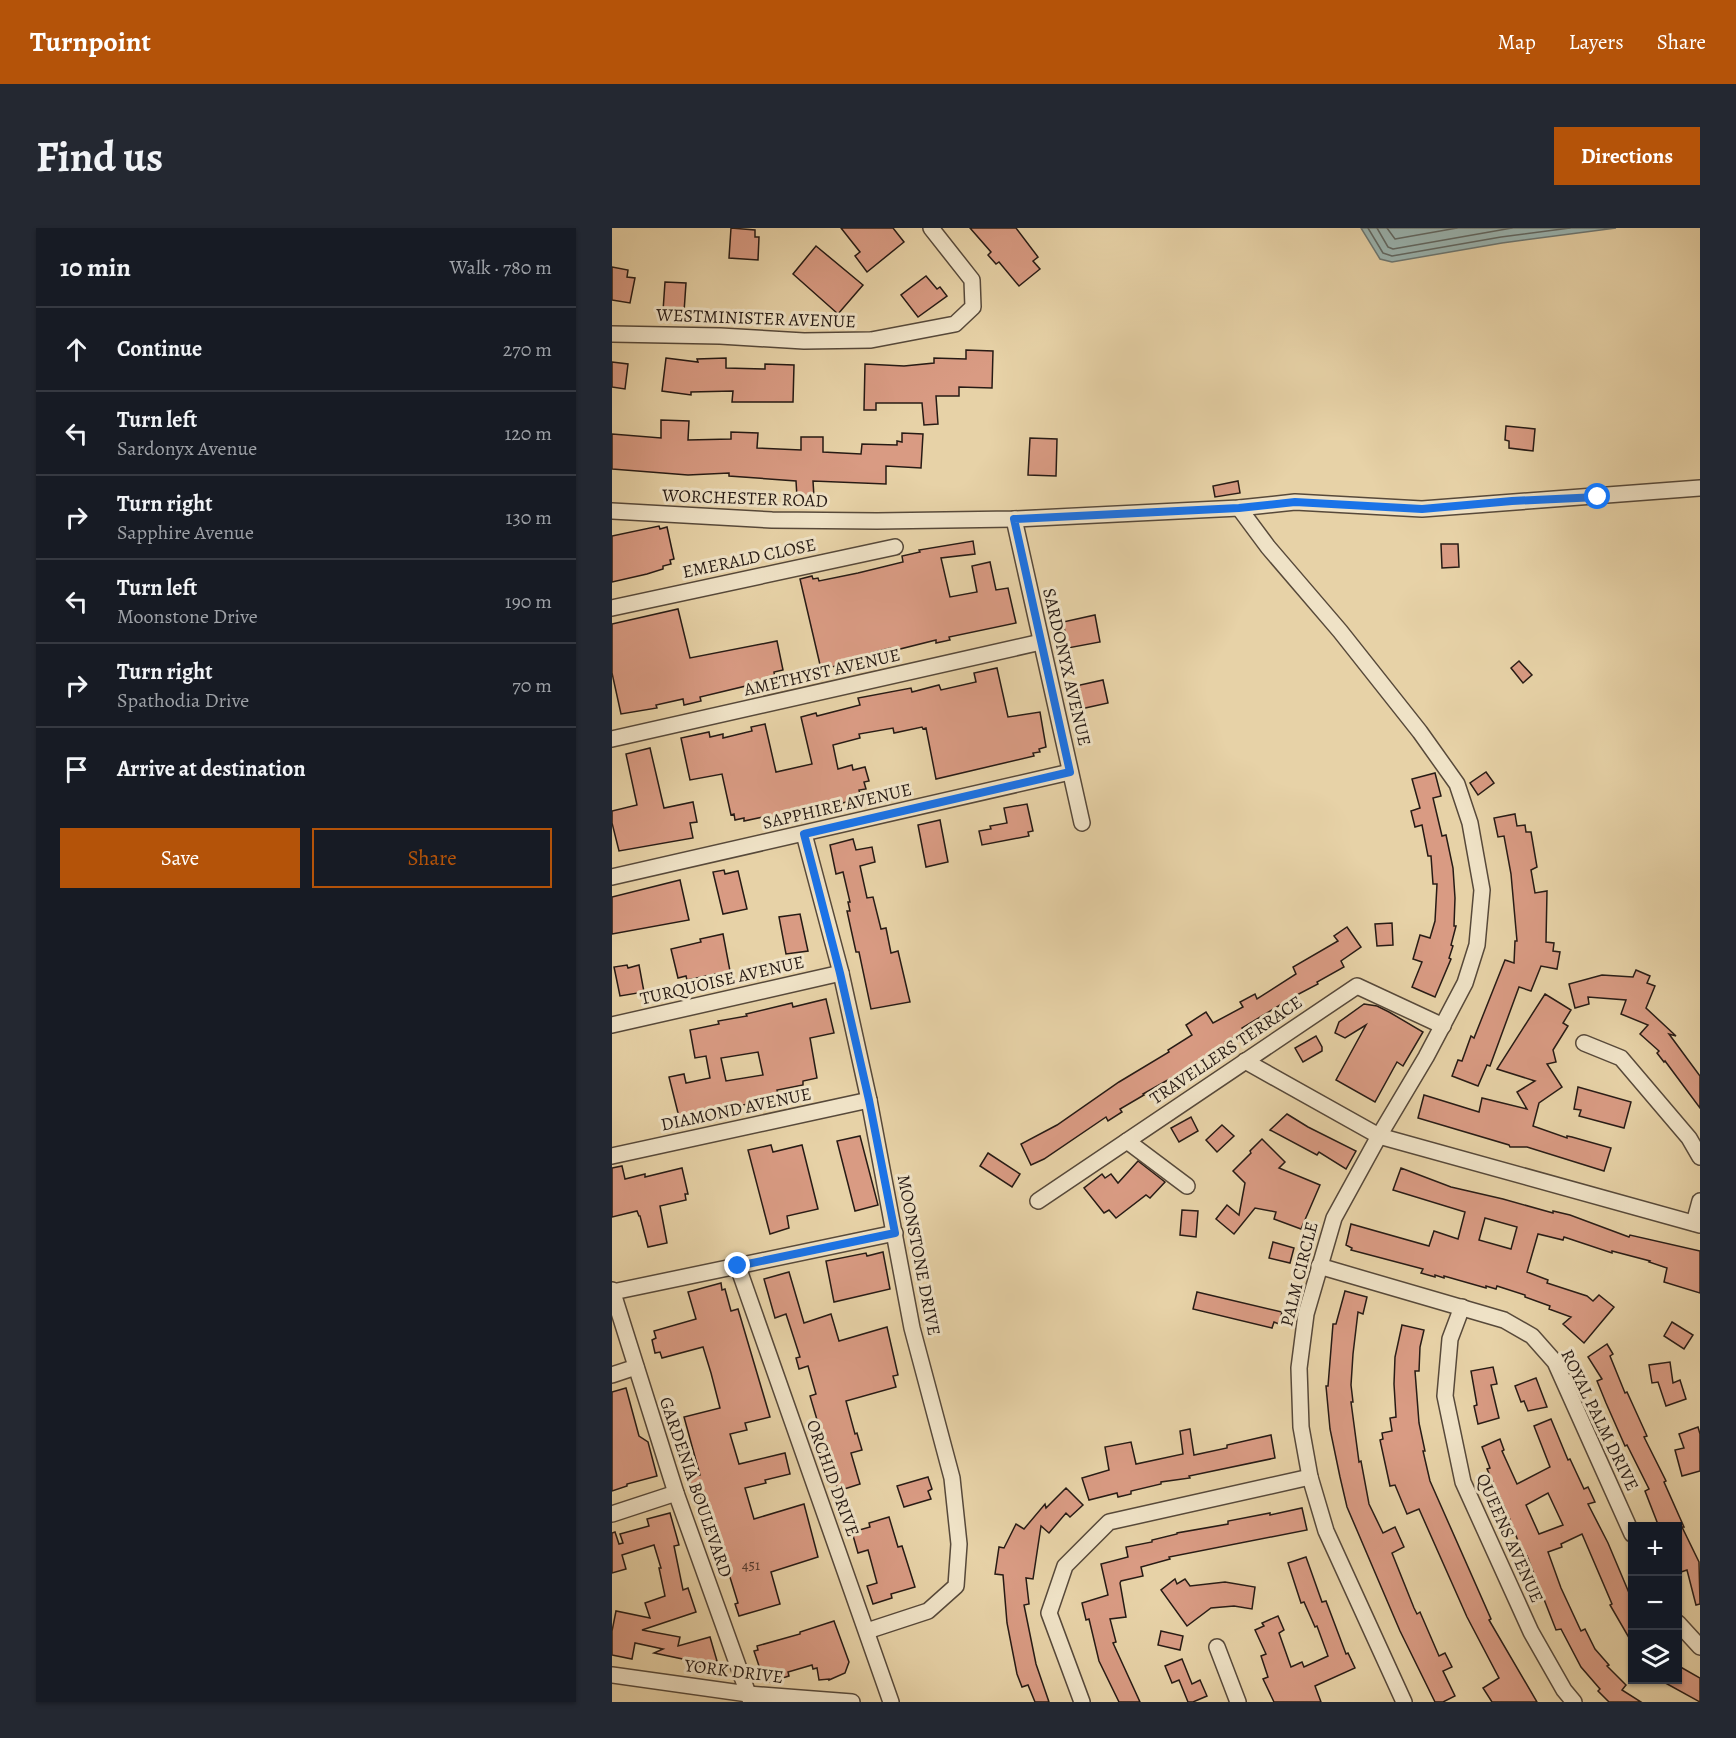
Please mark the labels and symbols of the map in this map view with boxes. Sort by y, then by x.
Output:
street label: WESTMINISTER AVENUE [655,302,856,333]
street label: WORCHESTER ROAD [661,483,828,513]
route start [1584,483,1610,509]
street label: EMERALD CLOSE [680,532,818,584]
street label: SARDONYX AVENUE [1037,586,1097,748]
street label: AMETHYST AVENUE [741,642,902,702]
street label: SAPPHIRE AVENUE [760,777,914,835]
street label: TURQUOISE AVENUE [638,949,806,1011]
street label: TRAVELLERS TERRACE [1145,990,1307,1110]
street label: DIAMOND AVENUE [658,1081,814,1137]
street label: MOONSTONE DRIVE [892,1172,946,1338]
street label: PALM CIRCLE [1274,1219,1324,1329]
route end [724,1252,750,1278]
street label: ROYAL PALM DRIVE [1555,1345,1645,1495]
street label: GARDENIA BOULEVARD [654,1394,738,1580]
street label: ORCHID DRIVE [801,1416,865,1540]
street label: QUEENS AVENUE [1471,1469,1549,1607]
house number: 451 [742,1555,760,1575]
street label: YORK DRIVE [682,1653,785,1689]

